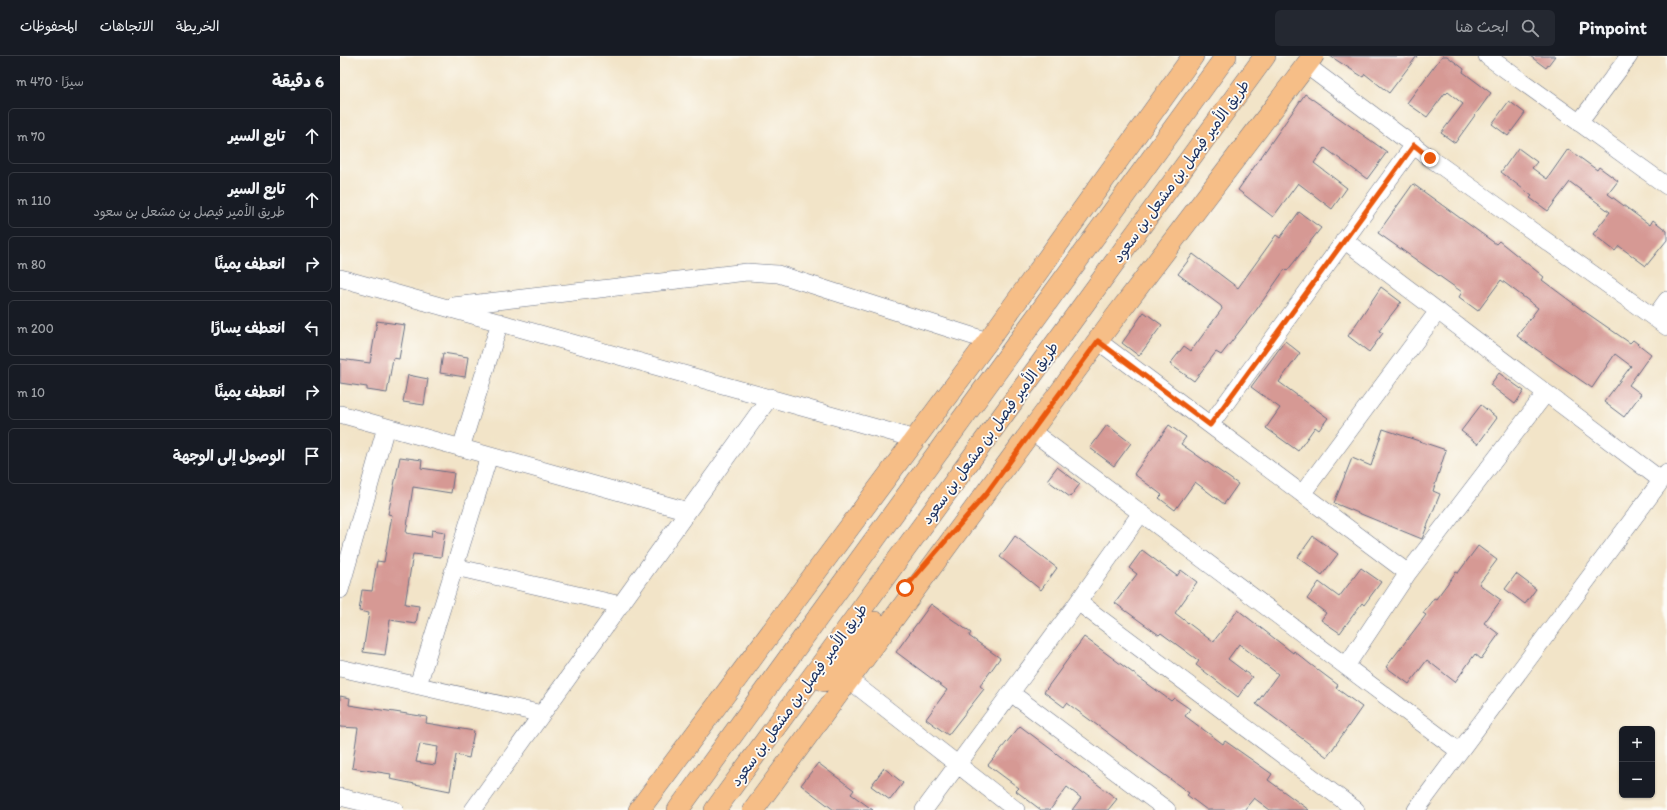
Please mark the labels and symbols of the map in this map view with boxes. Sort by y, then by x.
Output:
street label: طريق الأمير فيصل بن مشعل بن سعود [1108,76,1254,266]
route end [1421,149,1439,167]
street label: طريق الأمير فيصل بن مشعل بن سعود [917,338,1063,528]
route start [896,579,914,597]
street label: طريق الأمير فيصل بن مشعل بن سعود [726,600,872,790]

